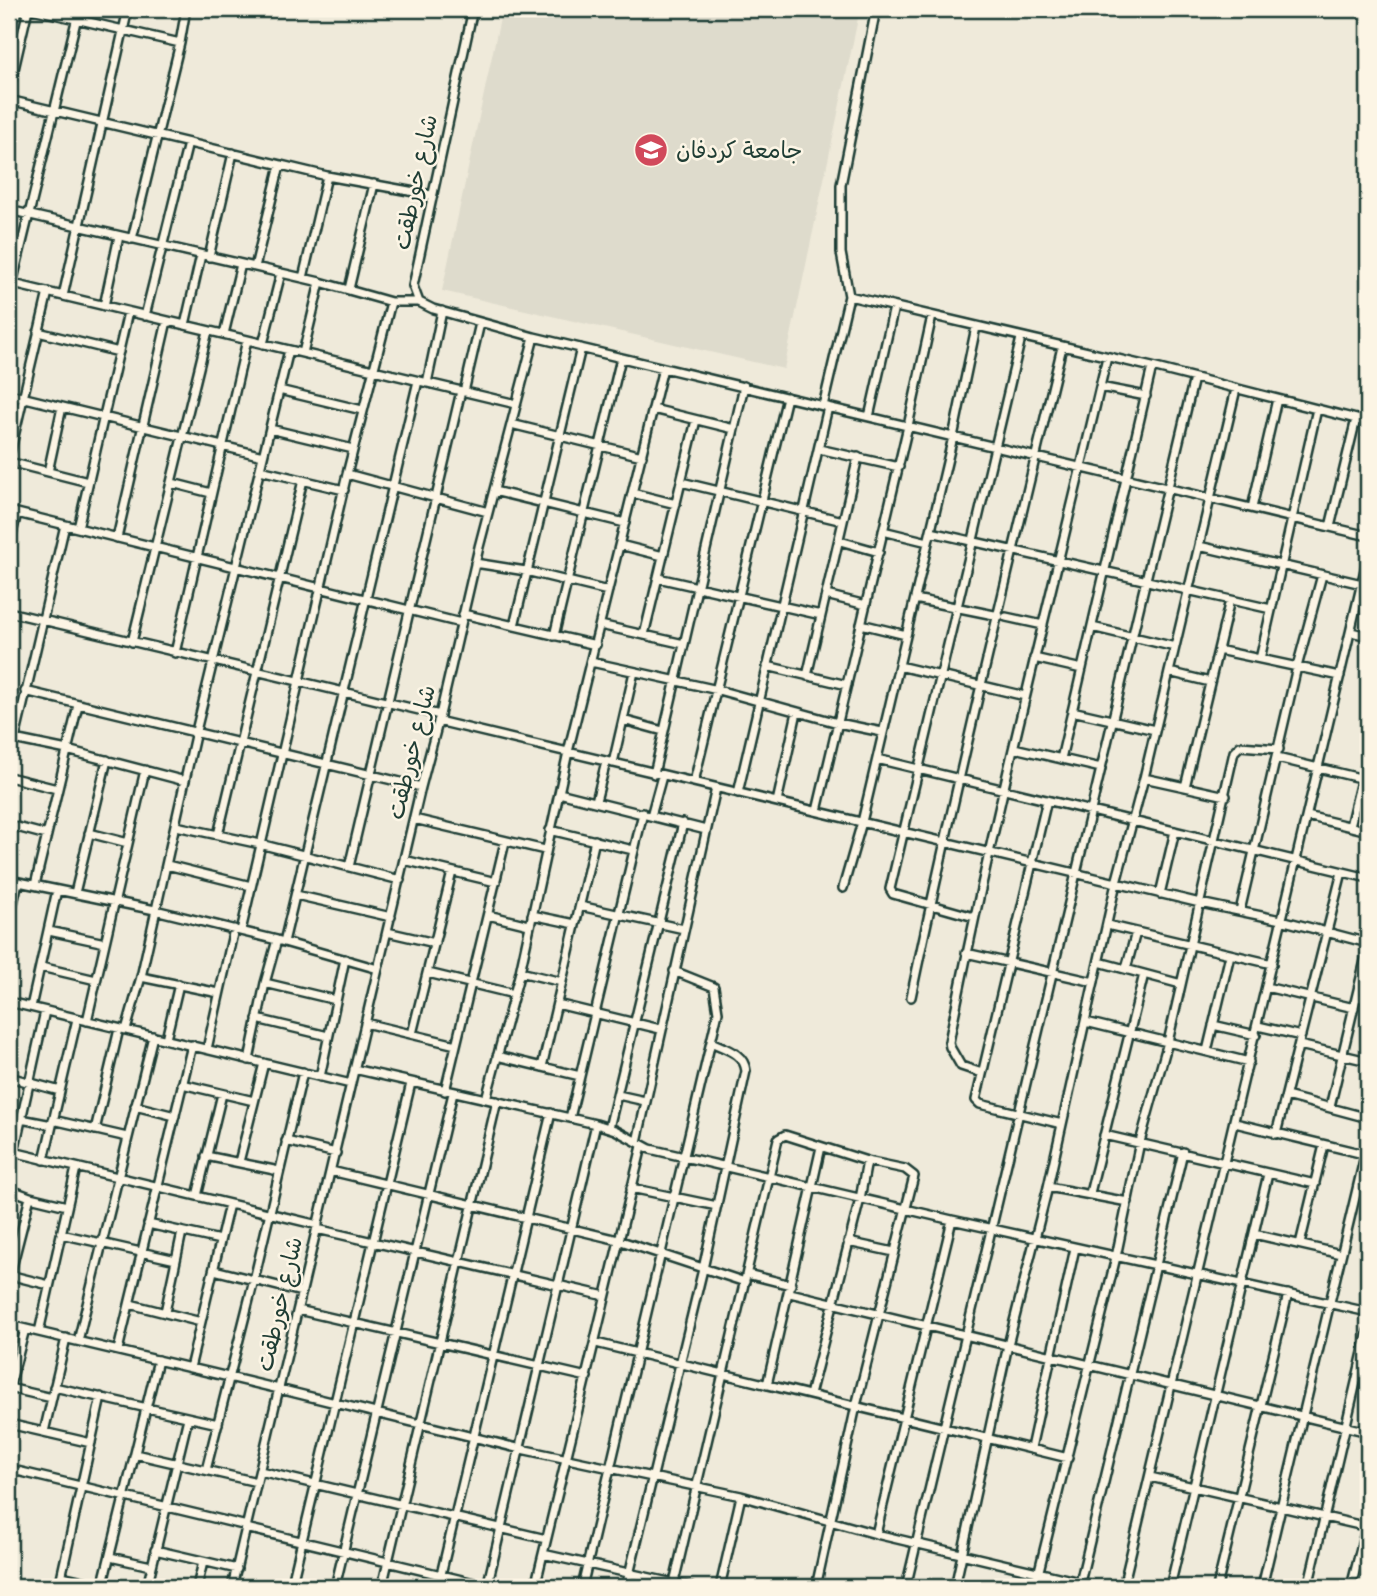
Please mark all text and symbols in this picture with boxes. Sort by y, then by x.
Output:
street label: شارع خورطقت [388,112,445,253]
school or university icon: جامعة كردفان [632,131,670,169]
place label: جامعة كردفان [676,137,803,165]
street label: شارع خورطقت [382,682,443,823]
street label: شارع خورطقت [251,1234,310,1375]

